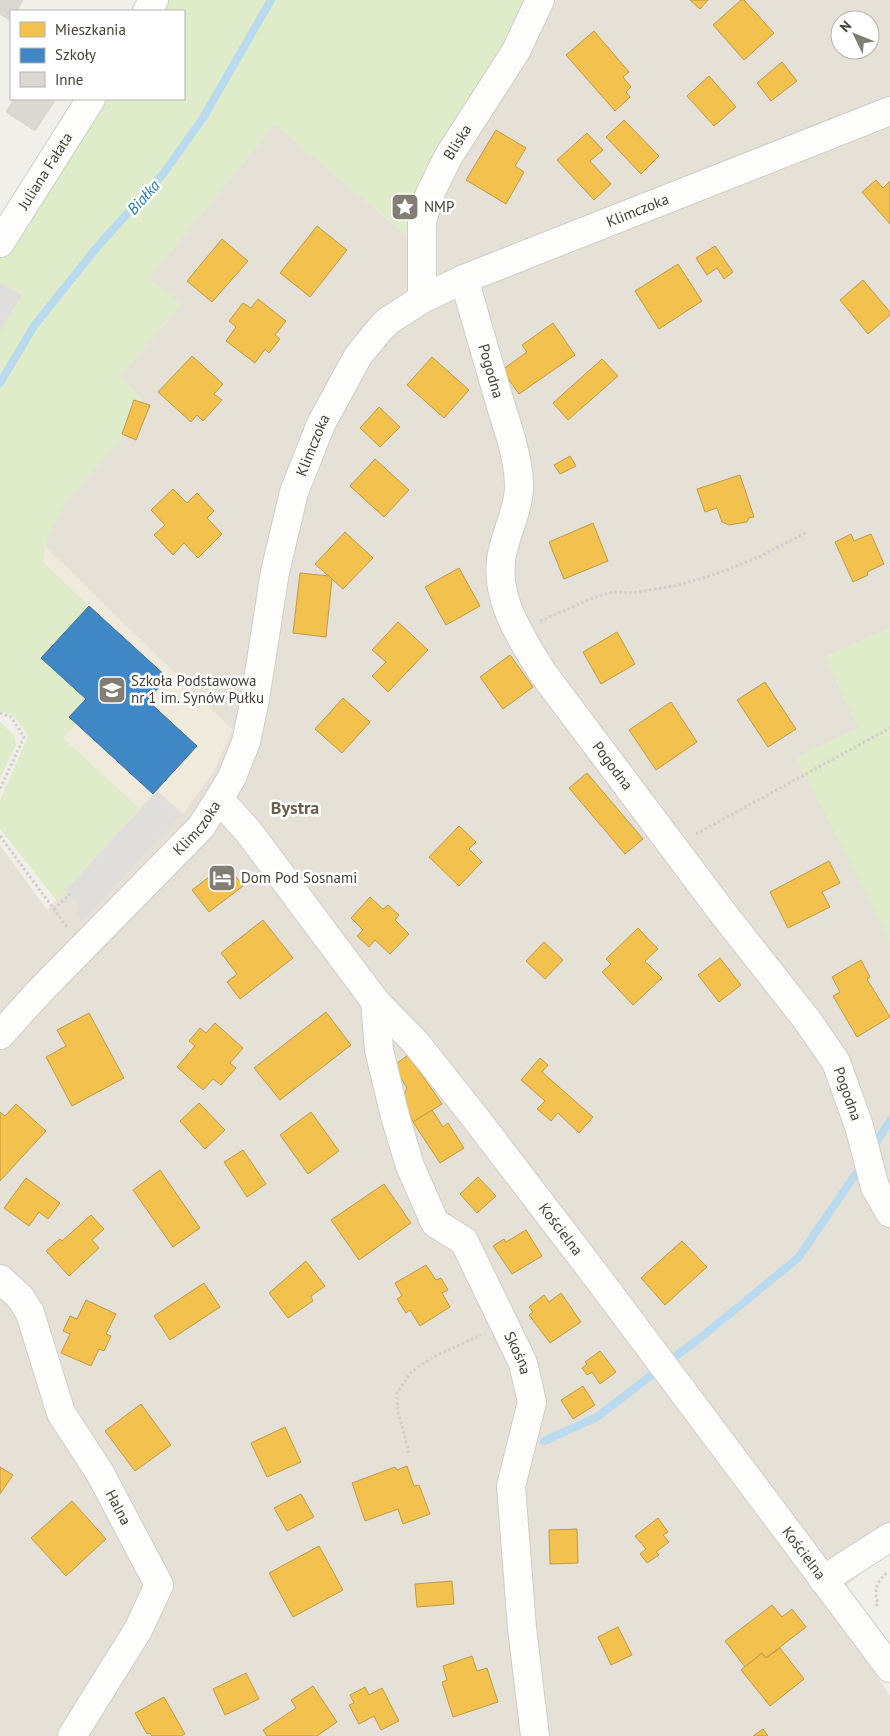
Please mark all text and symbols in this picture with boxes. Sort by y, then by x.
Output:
legend [10,10,185,100]
north arrow [830,10,880,60]
text: N [836,17,855,36]
text: Mieszkania [55,20,126,39]
text: Szkoły [55,45,96,64]
text: Inne [55,70,83,89]
street label: Bliska [439,121,475,163]
street label: Juliana Fałata [13,129,76,214]
water label: Białka [122,175,164,218]
street label: Klimczoka [604,189,671,231]
place icon: NMP [390,192,420,222]
place label: NMP [424,197,454,216]
street label: Pogodna [474,342,508,400]
street label: Klimczoka [291,410,334,479]
place label: Szkoła Podstawowa nr 1 im. Synów Pułku [131,671,264,707]
school or university icon: Szkoła Podstawowa nr 1 im. Synów Pułku [97,675,127,705]
street label: Pogodna [588,738,637,794]
district label: Bystra [271,796,319,819]
street label: Klimczoka [169,797,224,859]
hotel icon: Dom Pod Sosnami [207,863,237,893]
place label: Dom Pod Sosnami [241,868,357,887]
street label: Pogodna [830,1064,866,1123]
street label: Kościelna [535,1199,587,1259]
street label: Skośna [500,1328,535,1376]
street label: Halna [101,1486,136,1528]
street label: Kościelna [778,1523,830,1583]

